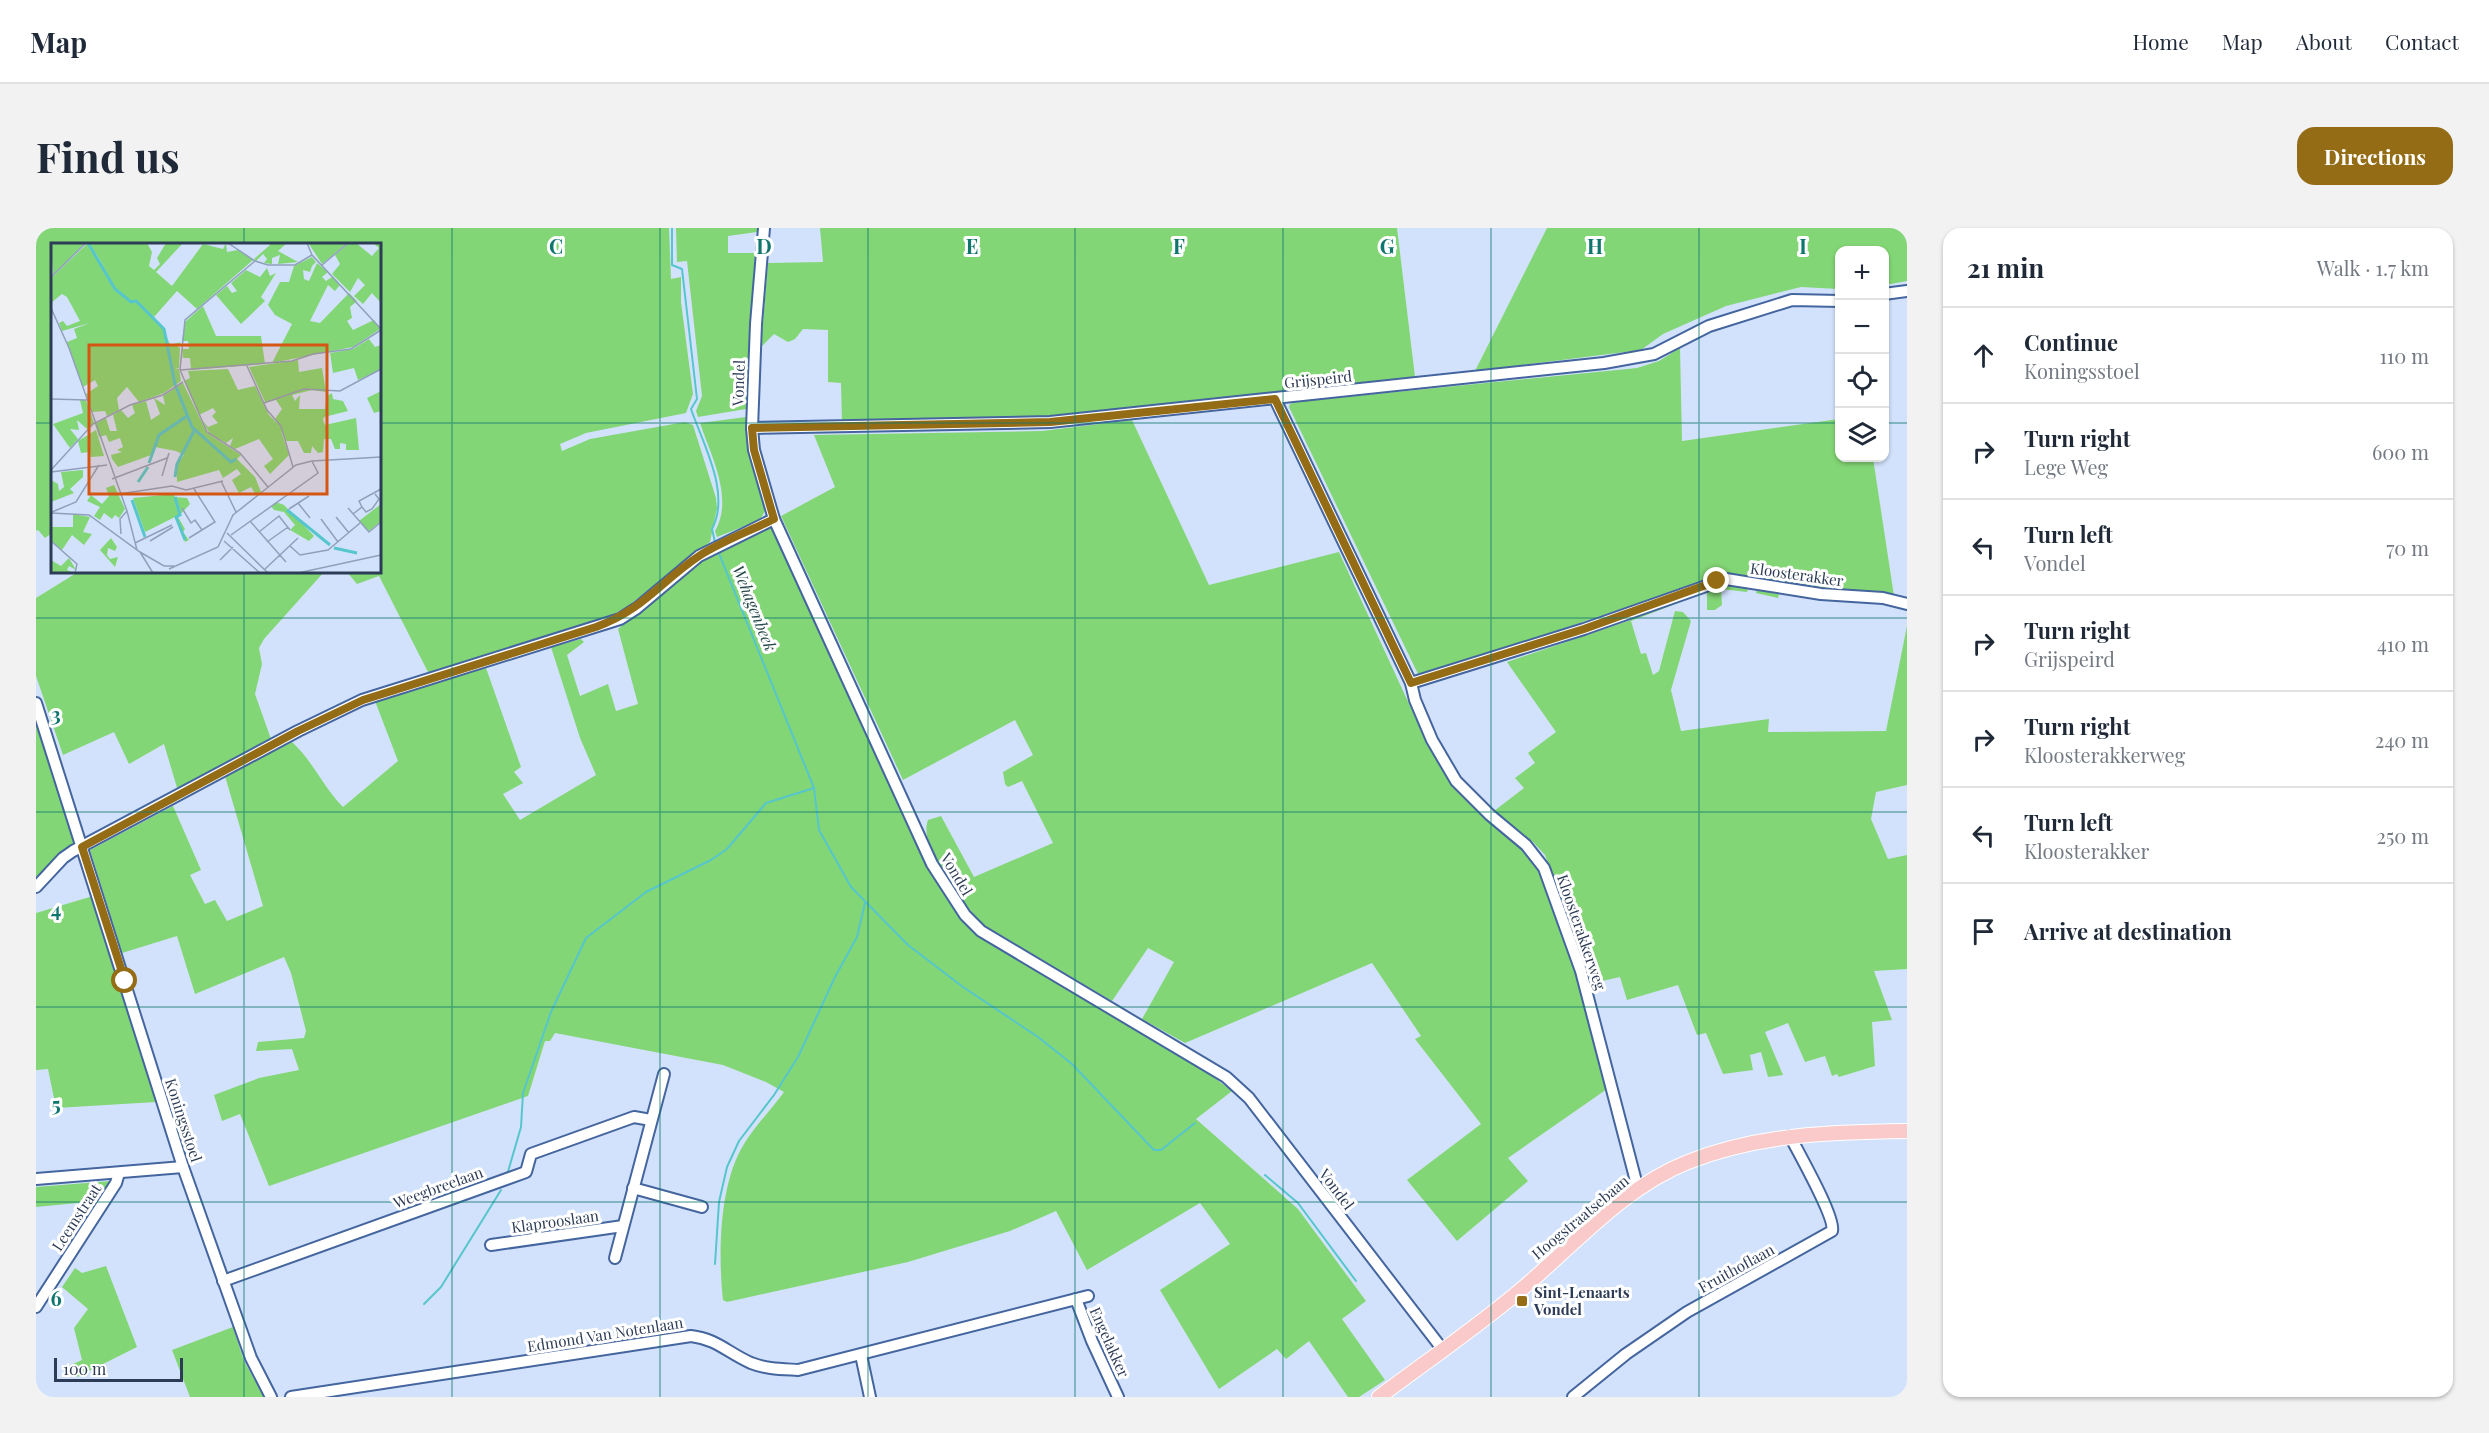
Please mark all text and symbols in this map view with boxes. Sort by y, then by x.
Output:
text: Map [30,23,87,60]
text: Home [2133,27,2189,55]
text: Map [2222,27,2263,55]
text: About [2296,27,2352,55]
text: Contact [2385,27,2459,55]
button: Directions [2297,127,2453,185]
text: Find us [36,128,180,184]
text: C [549,232,563,259]
text: D [756,232,772,259]
text: E [966,232,978,259]
text: F [1173,232,1185,259]
text: G [1380,232,1395,259]
text: H [1587,232,1603,259]
text: I [1799,232,1807,259]
inset map [51,243,381,573]
map controls [1835,246,1889,462]
button: + [1835,246,1889,300]
text: 21 min [1967,250,2044,285]
text: Walk · 1.7 km [2317,254,2429,281]
button: − [1835,300,1889,354]
text: Continue [2024,327,2118,357]
icon: ahead [1967,339,2000,372]
text: 110 m [2379,342,2429,369]
button: locate [1835,354,1889,408]
text: Koningsstoel [2024,357,2140,384]
street label: Vondel [727,360,749,407]
street label: Grijspeird [1283,365,1353,393]
button: layers [1835,408,1889,462]
text: Turn right [2024,423,2130,453]
icon: right [1967,435,2000,468]
text: 600 m [2372,438,2429,465]
text: Lege Weg [2024,453,2108,480]
text: Turn left [2024,519,2113,549]
icon: left [1967,531,2000,564]
text: 70 m [2386,534,2429,561]
text: Vondel [2024,549,2086,576]
street label: Kloosterakker [1749,558,1845,590]
water label: Wehagenbeek [728,562,782,654]
route end [1703,567,1729,593]
text: Turn right [2024,615,2130,645]
icon: right [1967,627,2000,660]
text: 410 m [2377,630,2429,657]
text: Grijspeird [2024,645,2115,672]
text: 3 [51,700,61,727]
text: Turn right [2024,711,2130,741]
icon: right [1967,723,2000,756]
text: 240 m [2375,726,2429,753]
text: Kloosterakkerweg [2024,741,2185,768]
text: Turn left [2024,807,2113,837]
icon: left [1967,819,2000,852]
text: 250 m [2376,822,2429,849]
text: Kloosterakker [2024,837,2149,864]
street label: Vondel [936,848,978,899]
street label: Kloosterakkerweg [1553,872,1611,993]
text: 4 [51,895,61,922]
icon: arrive [1967,915,2000,948]
text: Arrive at destination [2024,916,2232,946]
route start [111,967,137,993]
street label: Koningsstoel [161,1076,207,1164]
text: 5 [51,1090,61,1117]
street label: Weegbreelaan [390,1162,486,1213]
street label: Vondel [1314,1164,1359,1214]
street label: Hoogstraatsebaan [1527,1170,1633,1264]
street label: Leemstraat [47,1179,106,1254]
street label: Klaprooslaan [510,1205,600,1237]
street label: Fruithoflaan [1694,1239,1778,1297]
place label: Sint-Lenaarts Vondel [1533,1282,1630,1319]
text: 6 [50,1284,62,1311]
marker: Sint-Lenaarts Vondel [1515,1294,1529,1308]
street label: Engelakker [1086,1304,1135,1381]
street label: Edmond Van Notenlaan [526,1312,684,1356]
scale bar [54,1355,183,1382]
text: 100 m [63,1358,106,1379]

